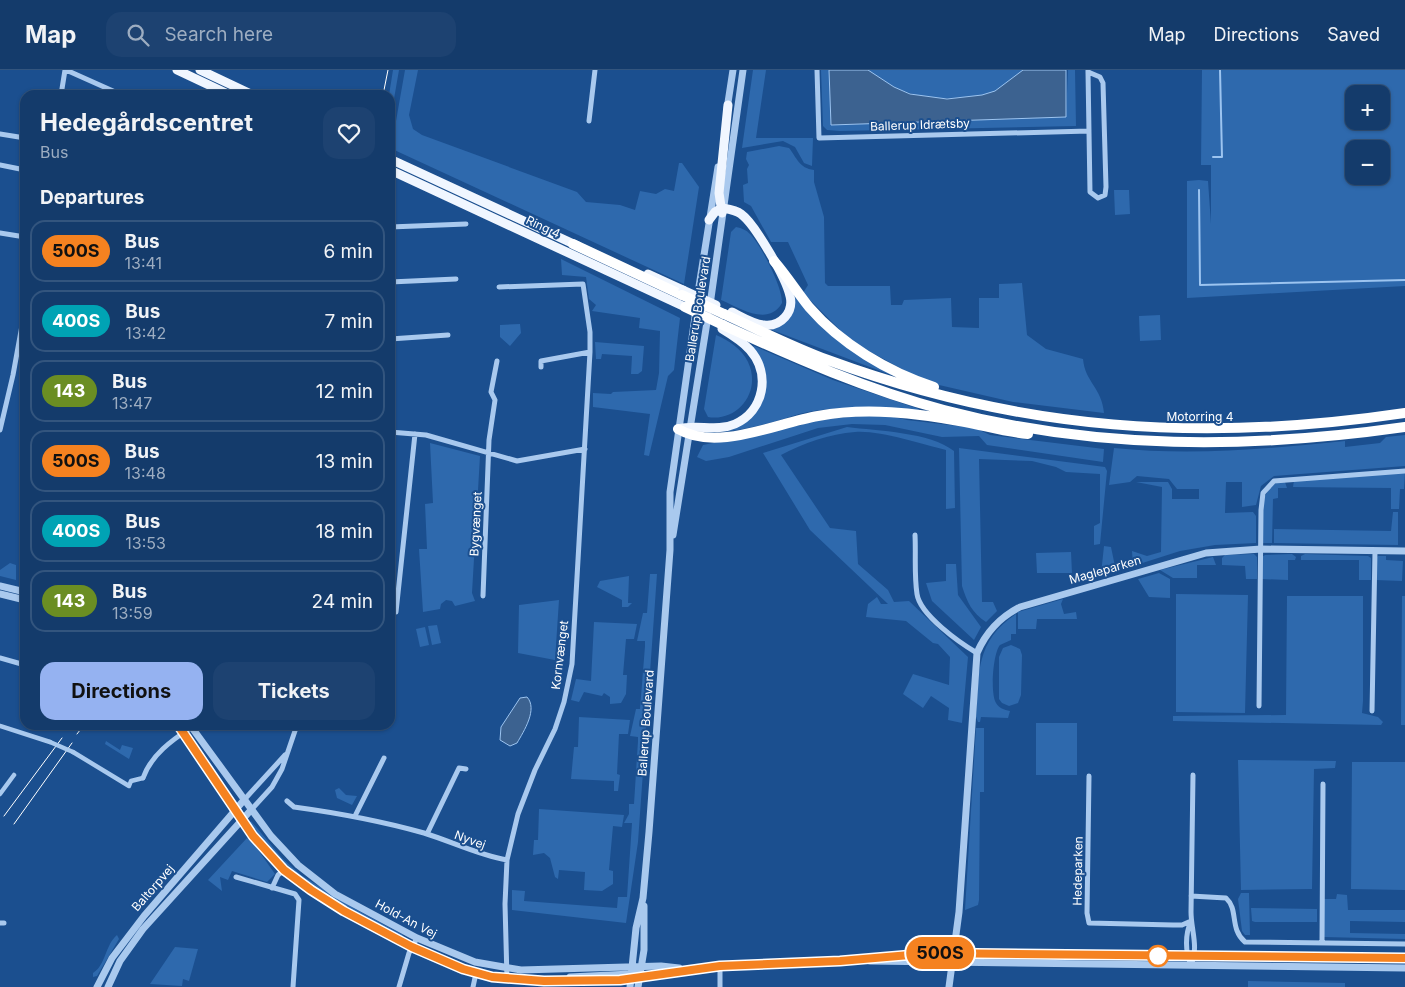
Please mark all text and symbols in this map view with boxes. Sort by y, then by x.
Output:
search box [106,12,456,57]
text: Map [25,20,76,49]
icon: search [124,21,152,49]
text: Search here [164,23,273,46]
text: Map [1148,24,1186,45]
text: Directions [1214,24,1299,45]
text: Saved [1327,24,1380,45]
map controls [1345,85,1390,185]
button: + [1345,85,1390,130]
button: heart [323,107,375,159]
text: Hedegårdscentret [40,108,253,137]
street label: Ballerup Idrætsby [870,115,970,134]
button: − [1345,140,1390,185]
text: Bus [40,142,68,162]
text: Departures [40,186,144,209]
street label: Ring 4 [524,212,563,241]
text: Bus [125,230,160,253]
text: 500S [52,240,100,261]
text: 6 min [323,240,373,263]
text: 13:41 [125,253,162,273]
street label: Ballerup Boulevard [682,255,713,363]
text: Bus [125,300,160,323]
text: 400S [52,310,100,331]
text: 7 min [324,310,373,333]
text: 13:42 [125,323,166,343]
text: Bus [112,370,147,393]
text: 143 [54,380,85,401]
text: 12 min [316,380,373,403]
text: 13:47 [112,393,152,413]
street label: Motorring 4 [1167,409,1234,424]
text: Bus [125,440,160,463]
text: 500S [52,450,100,471]
text: 13 min [316,450,373,473]
text: 13:48 [125,463,166,483]
street label: Bygvænget [466,491,485,557]
text: Bus [125,510,160,533]
text: 400S [52,520,100,541]
text: 18 min [316,520,373,543]
text: 13:53 [125,533,166,553]
street label: Magleparken [1067,552,1143,587]
text: Bus [112,580,147,603]
text: 143 [54,590,85,611]
text: 24 min [312,590,373,613]
text: 13:59 [112,603,153,623]
street label: Kornvænget [548,619,571,690]
button: Directions [40,662,203,720]
button: Tickets [213,662,375,720]
street label: Ballerup Boulevard [634,669,657,777]
street label: Nyvej [452,827,488,852]
street label: Hedeparken [1069,836,1086,906]
street label: Baltorpvej [128,861,177,914]
street label: Hold-An Vej [373,896,440,941]
line badge: 500S [905,937,975,969]
text: 500S [916,942,964,963]
unlabelled marker [1147,945,1169,967]

